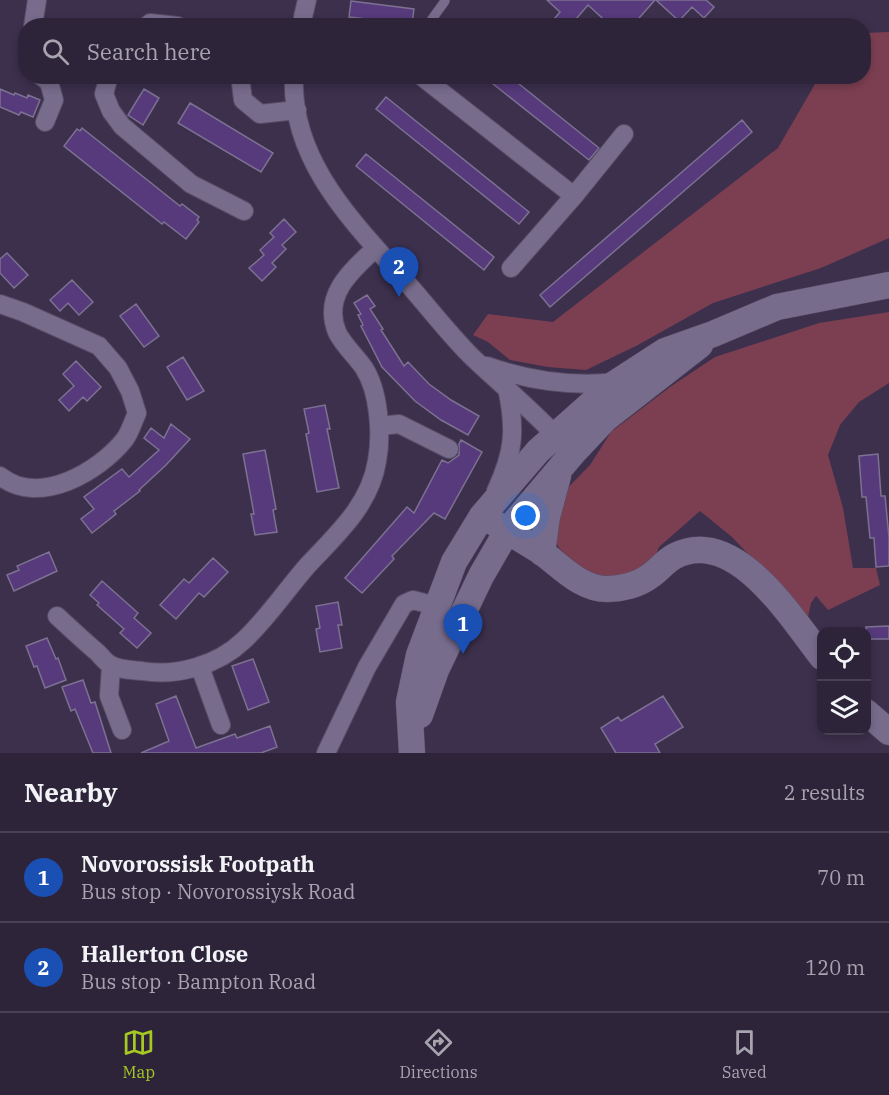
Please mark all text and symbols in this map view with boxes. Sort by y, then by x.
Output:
search box [18,18,871,84]
icon: search [39,35,72,68]
text: Search here [87,37,211,66]
pin: 2 [380,248,418,297]
your location [511,501,540,530]
pin: 1 [444,604,482,654]
map controls [817,627,871,735]
button: locate [817,627,871,681]
button: layers [817,681,871,735]
text: Nearby [24,775,118,809]
text: 2 results [784,779,865,806]
text: Novorossisk Footpath [81,849,315,878]
text: 1 [38,864,50,891]
text: 70 m [817,864,865,891]
text: Bus stop · Novorossiysk Road [81,878,355,905]
text: Hallerton Close [81,939,248,968]
text: 2 [38,954,50,981]
text: 120 m [805,954,865,981]
text: Bus stop · Bampton Road [81,968,316,995]
tab: Map [122,1026,155,1082]
tab: Directions [400,1026,478,1082]
tab: Saved [722,1026,767,1082]

